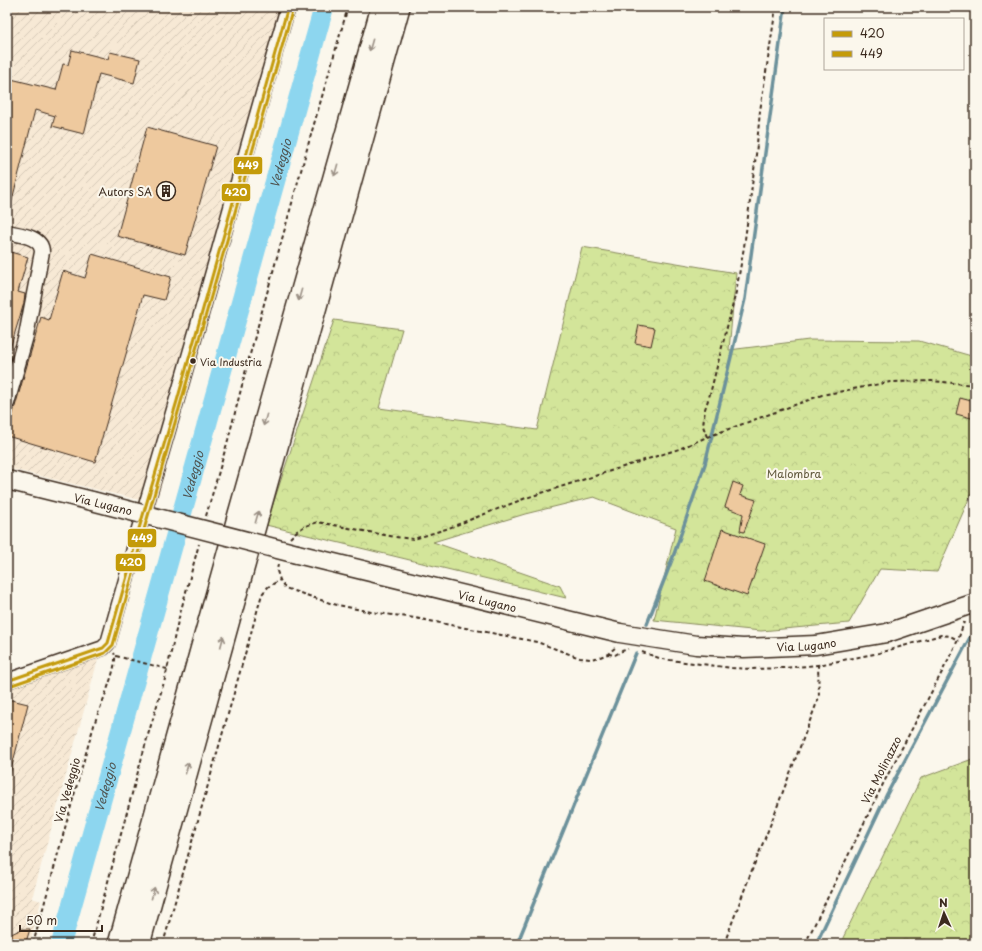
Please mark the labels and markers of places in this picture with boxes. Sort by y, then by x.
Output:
building icon: Autors SA [155,180,177,202]
place label: Autors SA [98,183,152,200]
place label: Via Industria [200,354,263,369]
marker: Via Industria [188,356,198,366]

